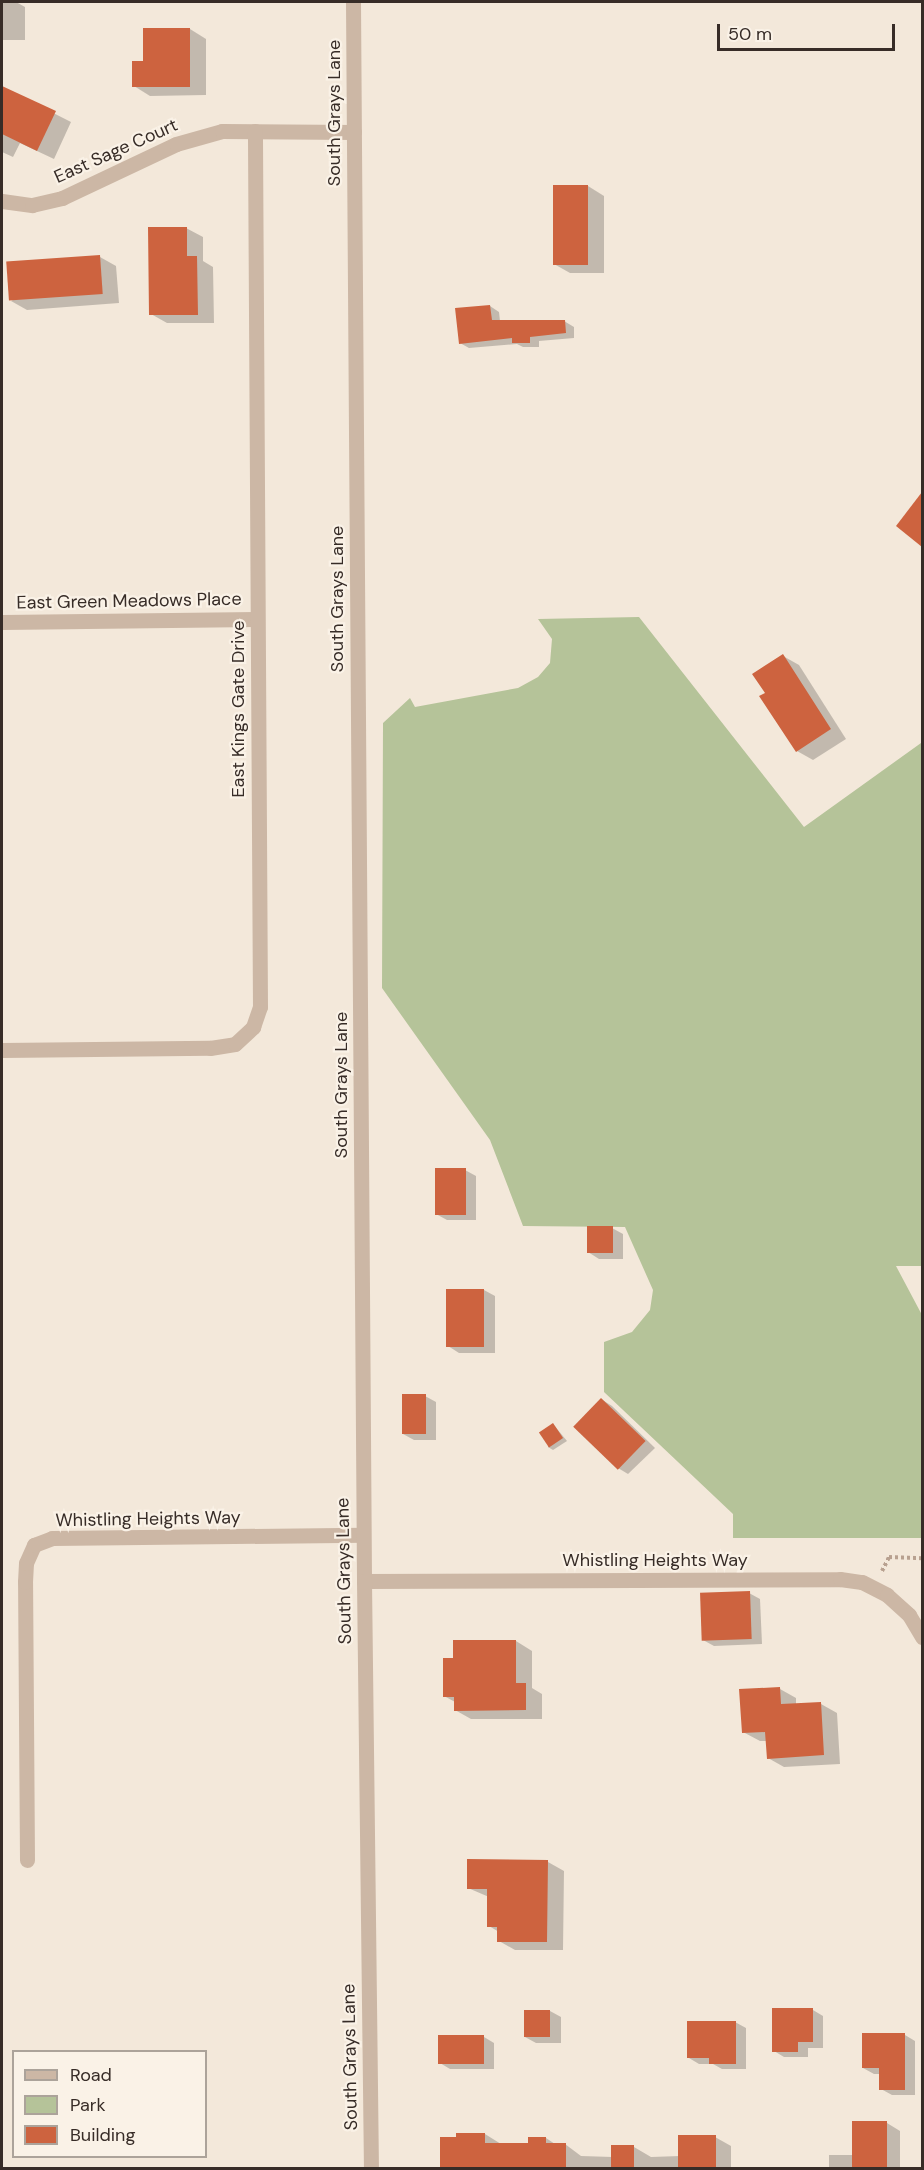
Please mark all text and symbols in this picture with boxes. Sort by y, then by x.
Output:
scale bar [720,12,898,50]
text: 50 m [728,22,772,46]
street label: South Grays Lane [323,40,345,186]
street label: East Sage Court [51,114,181,188]
street label: South Grays Lane [326,526,348,672]
street label: East Green Meadows Place [16,588,242,614]
street label: East Kings Gate Drive [227,620,249,798]
street label: South Grays Lane [330,1012,352,1158]
street label: South Grays Lane [332,1498,356,1644]
street label: Whistling Heights Way [55,1507,241,1531]
street label: Whistling Heights Way [562,1549,748,1571]
street label: South Grays Lane [338,1984,362,2130]
legend [12,2050,207,2158]
text: Road [70,2063,112,2087]
text: Park [70,2093,106,2117]
text: Building [70,2123,135,2147]

